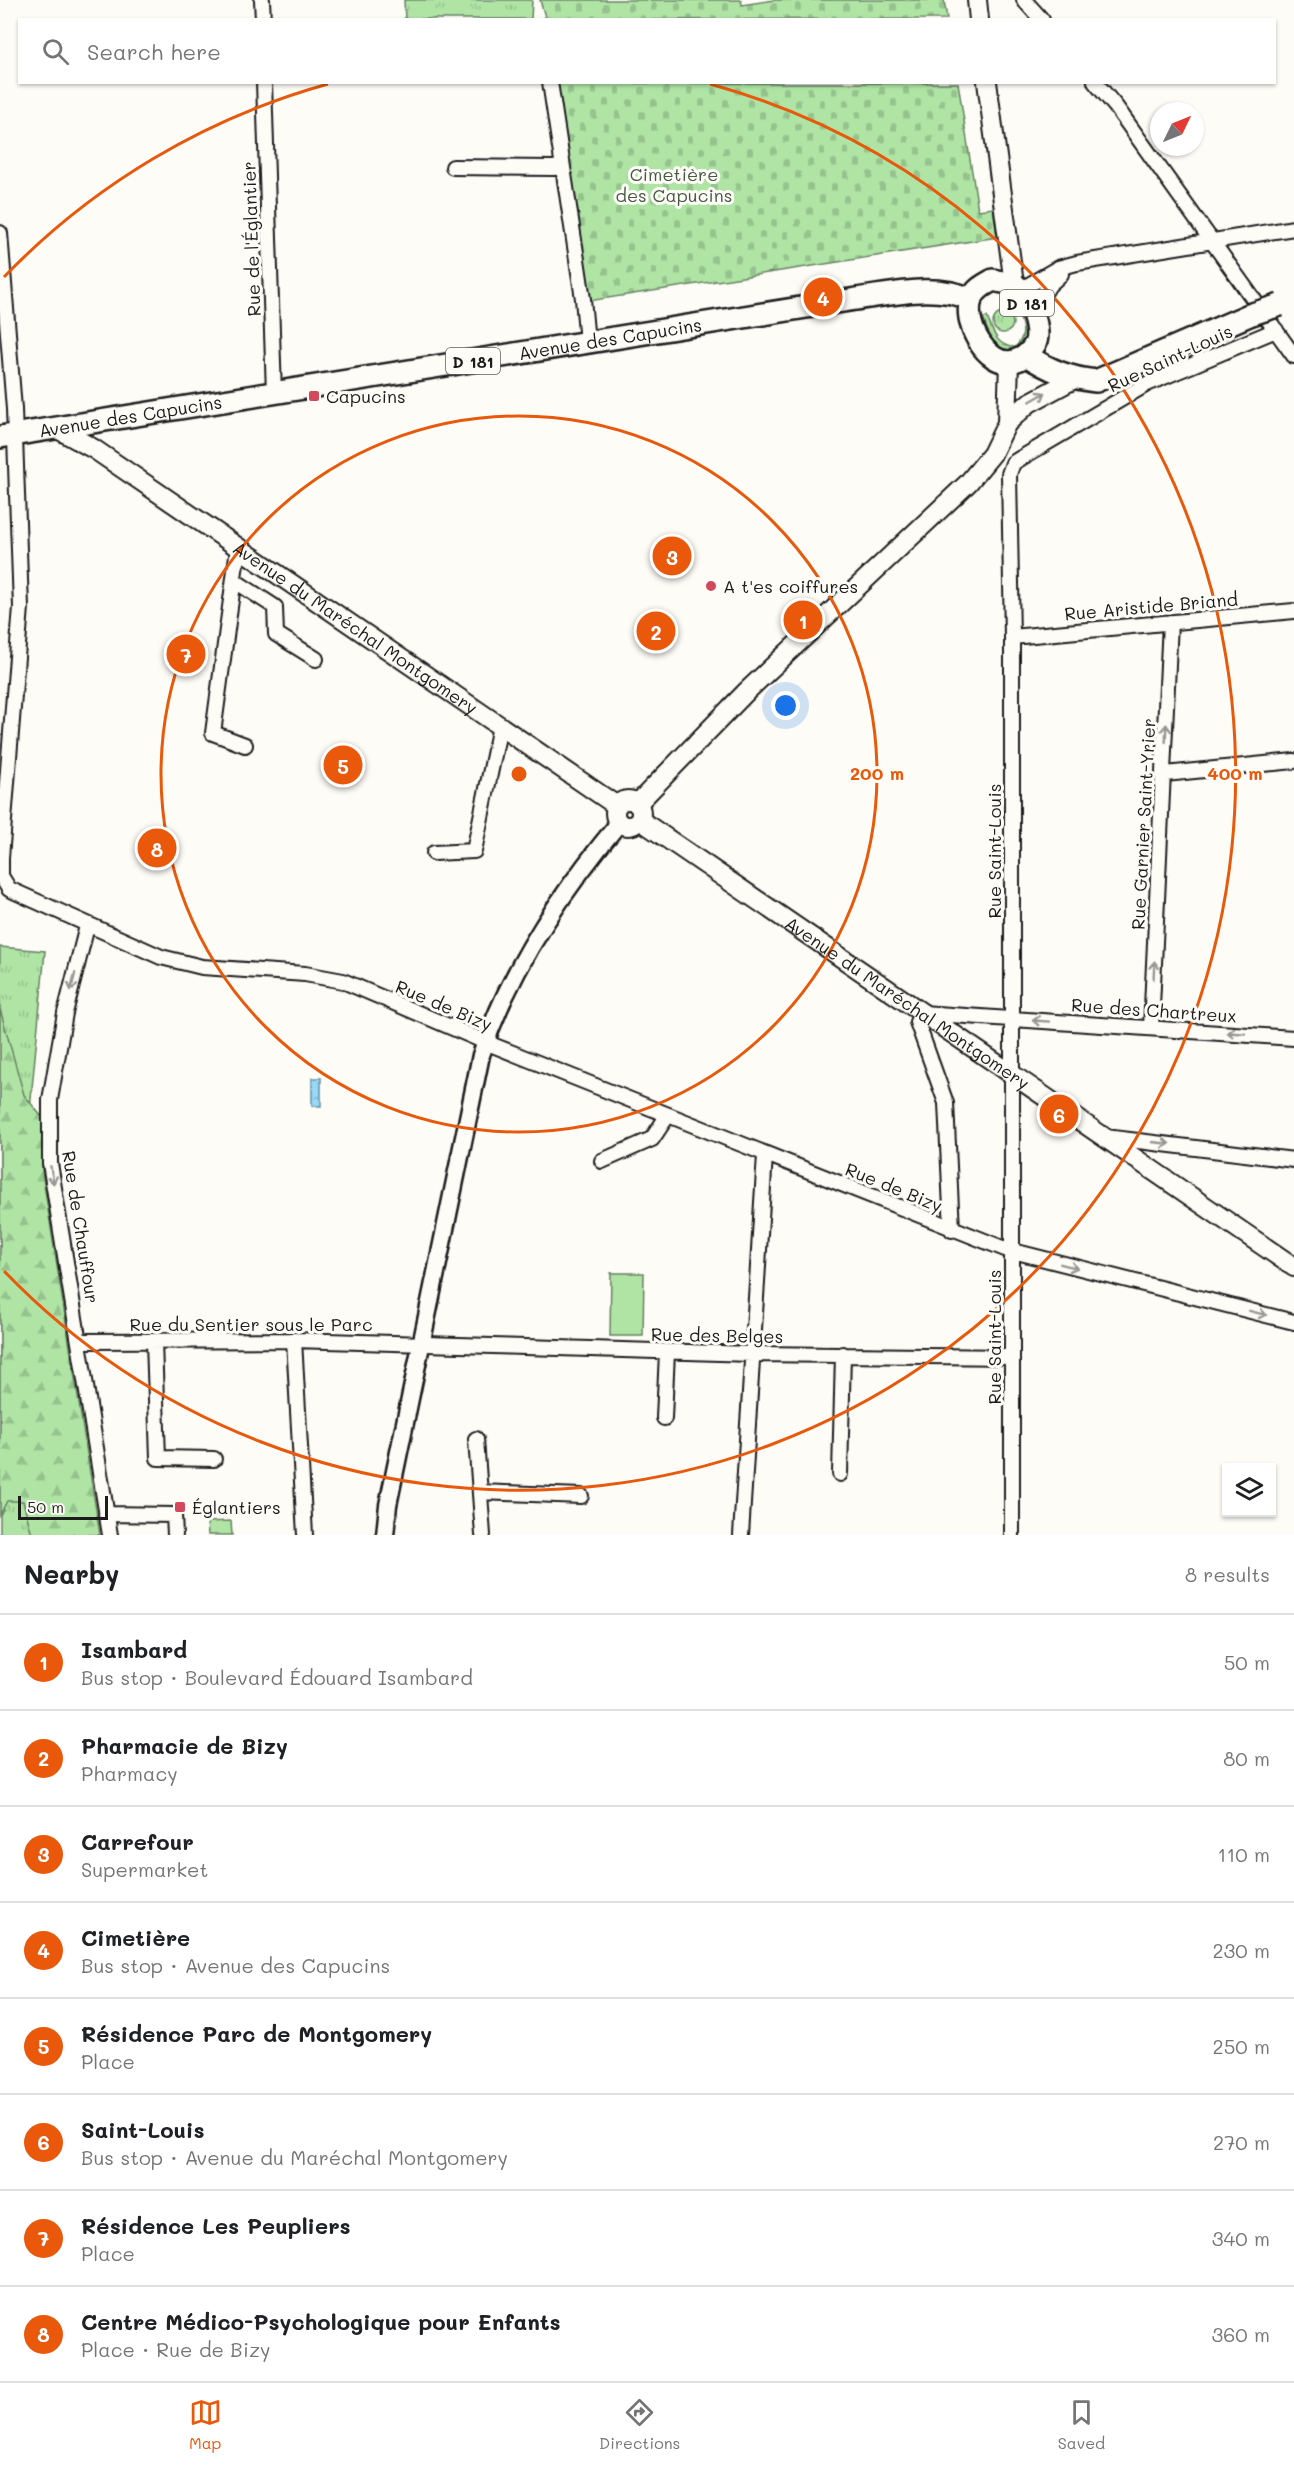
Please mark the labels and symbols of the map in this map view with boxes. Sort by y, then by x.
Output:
north arrow [1150,102,1204,156]
street label: Rue de l'Églantier [236,161,266,317]
park label: Cimetière des Capucins [616,162,732,207]
pin: 4 [804,274,842,320]
road number: D 181 [1000,290,1054,316]
street label: Avenue des Capucins [517,312,703,365]
street label: Rue Saint-Louis [1104,319,1236,397]
road number: D 181 [446,348,500,374]
place label: Capucins [326,384,406,408]
street label: Avenue des Capucins [37,389,224,443]
marker: Capucins [307,389,321,403]
one-way arrow [1029,391,1046,403]
pin: 3 [652,534,692,578]
street label: Avenue du Maréchal Montgomery [228,535,483,719]
place label: A t'es coiffures [723,574,858,598]
marker: A t'es coiffures [704,579,718,593]
street label: Rue Aristide Briand [1063,586,1239,626]
pin: 1 [784,598,822,642]
pin: 2 [636,608,676,654]
pin: 7 [166,632,206,676]
your location [771,691,800,720]
street label: Rue Garnier Saint-Yrier [1125,717,1161,931]
one-way arrow [1160,723,1172,743]
pin: 5 [324,742,362,788]
text: 200 m [850,761,904,785]
text: 400 m [1207,761,1263,785]
centre of rings [509,764,529,784]
street label: Rue Saint-Louis [982,784,1006,918]
pin: 8 [138,826,176,870]
street label: Avenue du Maréchal Montgomery [780,911,1034,1095]
one-way arrow [1148,960,1159,980]
one-way arrow [67,973,78,992]
street label: Rue de Bizy [392,974,496,1036]
street label: Rue des Chartreux [1071,992,1237,1028]
one-way arrow [1032,1015,1052,1026]
one-way arrow [1226,1028,1246,1039]
pin: 6 [1040,1092,1078,1136]
one-way arrow [1151,1138,1171,1149]
street label: Rue de Chauffour [57,1149,105,1305]
street label: Rue de Bizy [842,1157,946,1217]
one-way arrow [47,1165,58,1184]
one-way arrow [1059,1261,1078,1273]
street label: Rue Saint-Louis [982,1270,1006,1404]
one-way arrow [1248,1308,1267,1320]
street label: Rue du Sentier sous le Parc [130,1312,372,1336]
street label: Rue des Belges [651,1322,783,1348]
scale bar [18,1493,108,1520]
place label: Églantiers [192,1495,281,1519]
marker: Églantiers [173,1500,187,1514]

